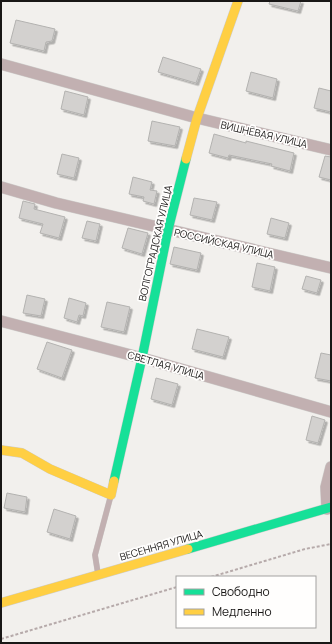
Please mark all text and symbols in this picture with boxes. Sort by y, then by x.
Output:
street label: ВИШНЁВАЯ УЛИЦА [219,117,309,151]
street label: ВОЛГОГРАДСКАЯ УЛИЦА [135,183,175,302]
street label: РОССИЙСКАЯ УЛИЦА [173,225,276,261]
street label: СВЕТЛАЯ УЛИЦА [126,347,207,383]
street label: ВЕСЕННЯЯ УЛИЦА [118,526,205,564]
legend [176,576,316,628]
text: Свободно [212,583,270,600]
text: Медленно [212,603,272,620]

